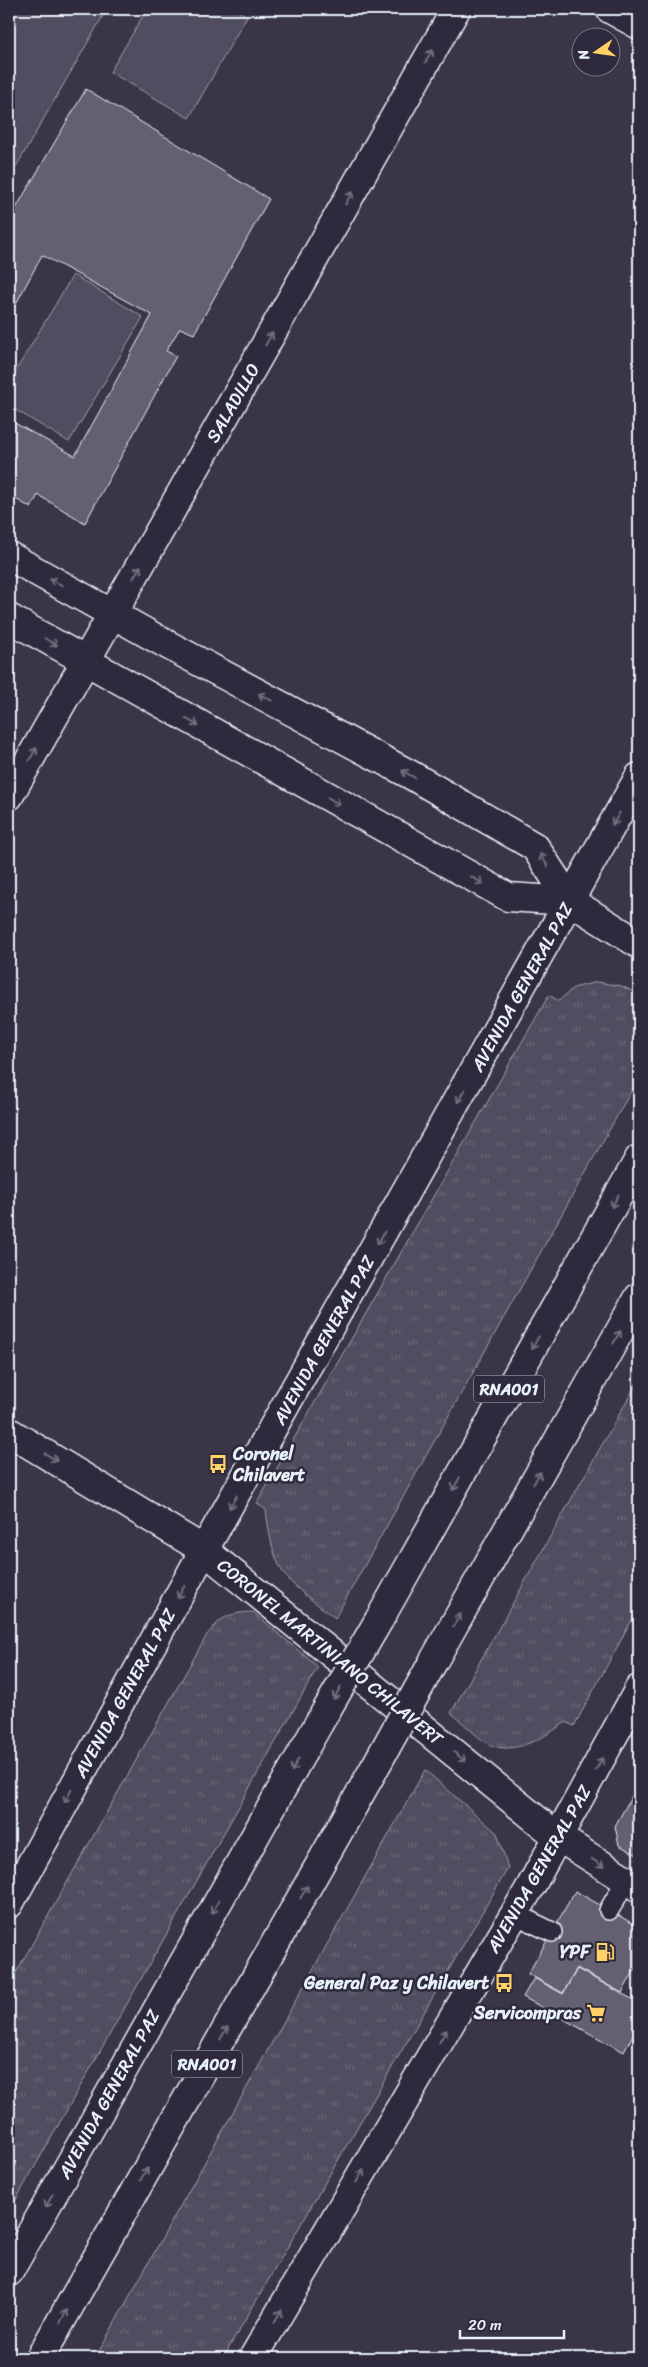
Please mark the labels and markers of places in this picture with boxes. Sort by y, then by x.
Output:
place label: Coronel Chilavert [232,1438,305,1491]
bus stop icon: Coronel Chilavert [207,1453,229,1475]
place label: YPF [560,1936,592,1968]
fuel station icon: YPF [594,1941,616,1963]
place label: General Paz y Chilavert [303,1967,489,1999]
bus stop icon: General Paz y Chilavert [493,1972,515,1994]
place label: Servicompras [473,1997,582,2029]
supermarket icon: Servicompras [585,2002,607,2024]

